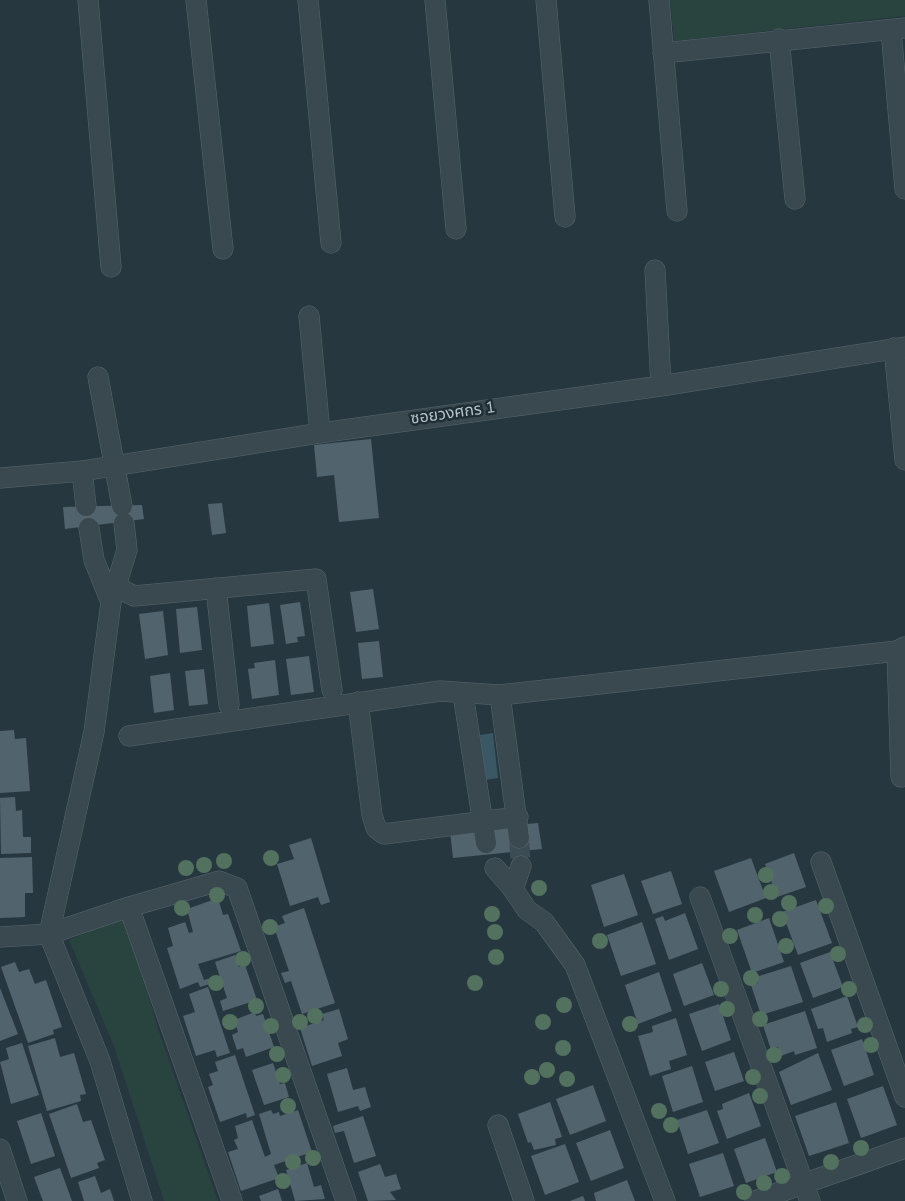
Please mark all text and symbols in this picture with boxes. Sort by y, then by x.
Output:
street label: ซอยวงศกร 1 [409,399,497,429]

